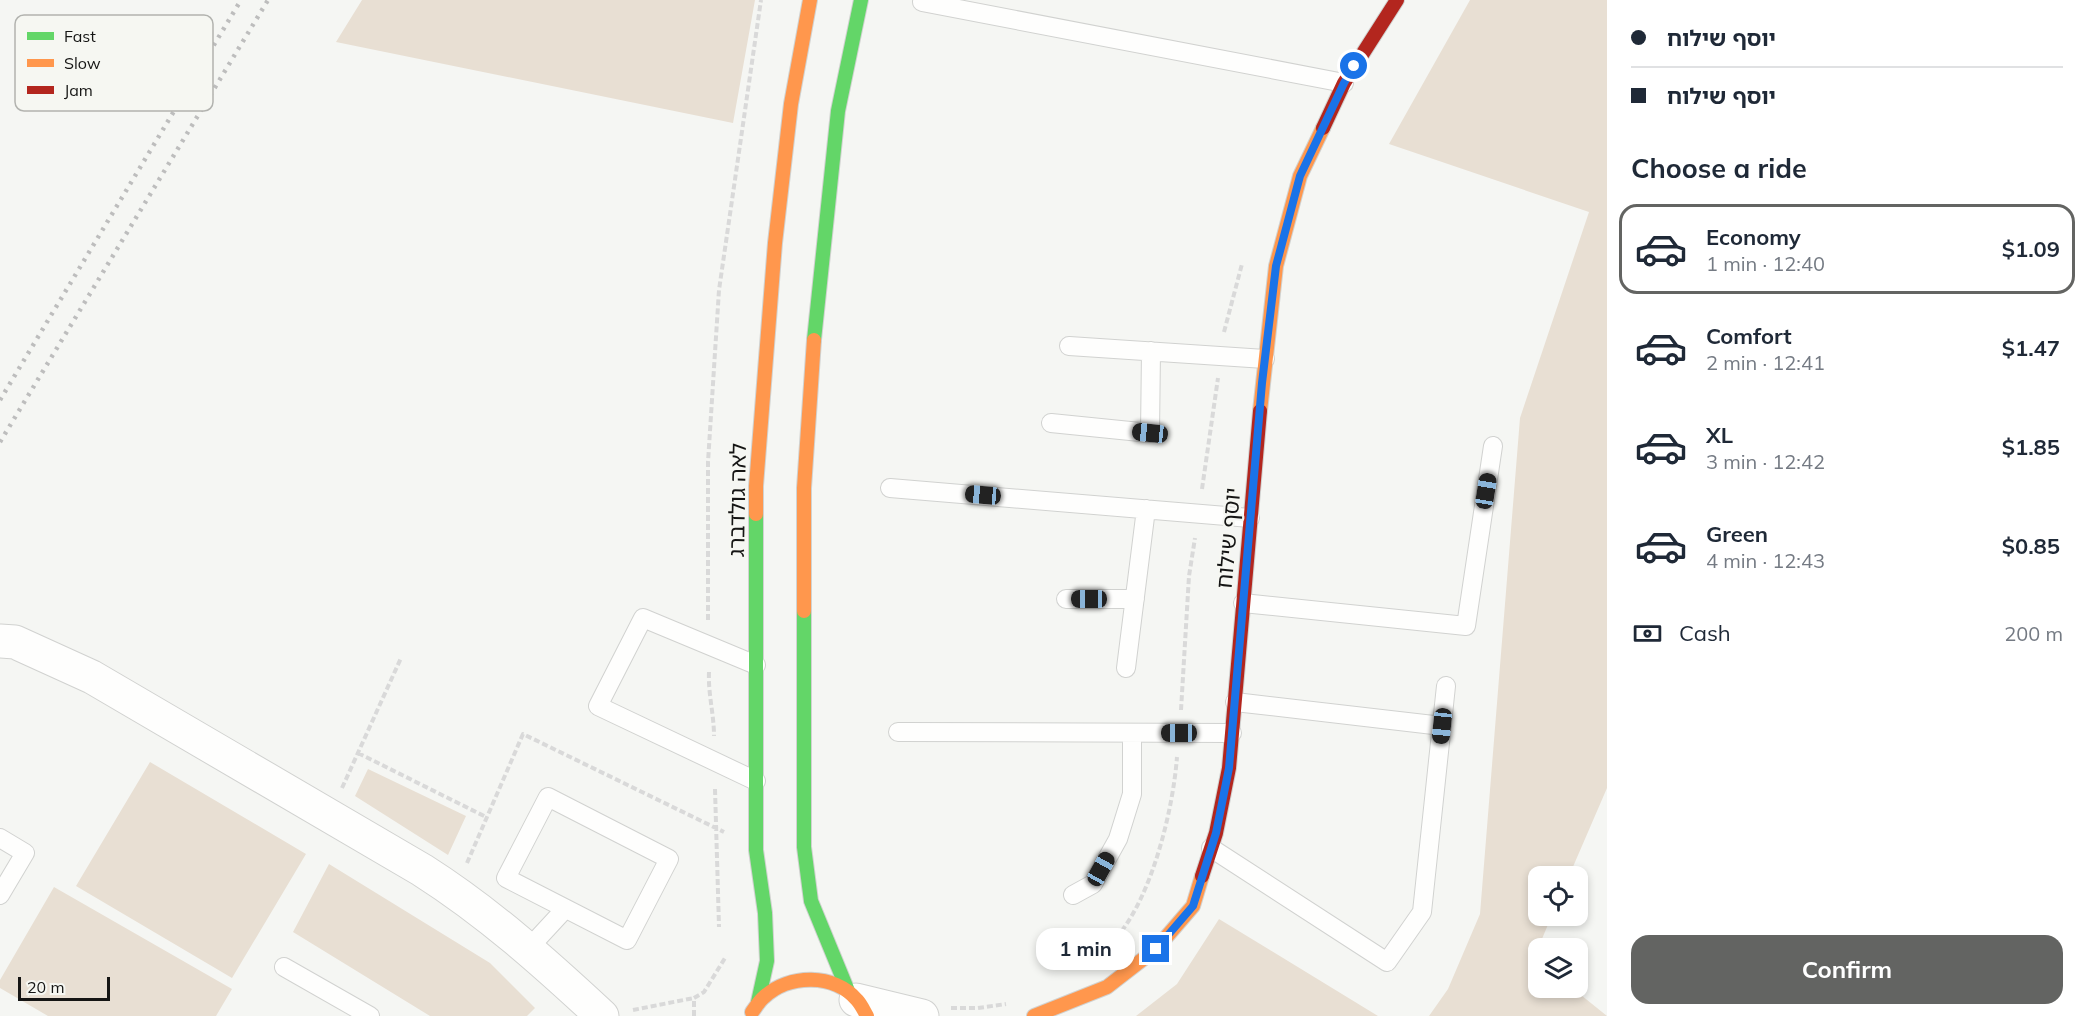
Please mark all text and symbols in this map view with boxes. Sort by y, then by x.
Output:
legend [15,15,213,111]
text: יוסף שילוח [1667,24,1776,52]
text: Fast [64,26,96,46]
route start [1340,52,1367,79]
text: Slow [64,53,101,73]
text: Jam [64,80,93,100]
text: יוסף שילוח [1667,82,1776,110]
text: Choose a ride [1631,151,1807,185]
icon: car [1634,222,1688,276]
text: Economy [1706,223,1801,251]
text: $1.09 [2002,235,2060,263]
text: 1 min · 12:40 [1706,251,1825,276]
icon: car [1634,321,1688,375]
text: Comfort [1706,322,1792,350]
text: $1.47 [2002,334,2060,362]
text: 2 min · 12:41 [1706,350,1825,375]
icon: car [1634,420,1688,474]
text: XL [1706,421,1733,449]
car [1131,422,1169,444]
text: $1.85 [2002,433,2060,461]
street label: לאה גולדברג [722,443,752,557]
text: 3 min · 12:42 [1706,449,1825,474]
car [1474,472,1498,510]
car [964,484,1002,506]
street label: יוסף שילוח [1210,486,1246,590]
icon: car [1634,519,1688,573]
text: Green [1706,520,1768,548]
text: $0.85 [2002,532,2060,560]
text: 4 min · 12:43 [1706,548,1825,573]
car [1071,590,1107,608]
icon: cash [1631,617,1664,650]
text: Cash [1679,619,1731,647]
text: 200 m [2004,621,2063,646]
car [1431,707,1453,745]
car [1161,724,1197,742]
car [1084,849,1118,889]
map controls [1528,866,1588,998]
button: locate [1528,866,1588,926]
callout: 1 min [1036,928,1135,970]
route end [1142,935,1169,962]
button: Confirm [1631,935,2063,1004]
text: 1 min [1059,936,1112,961]
button: layers [1528,938,1588,998]
scale bar [18,974,110,1002]
text: 20 m [27,977,64,997]

